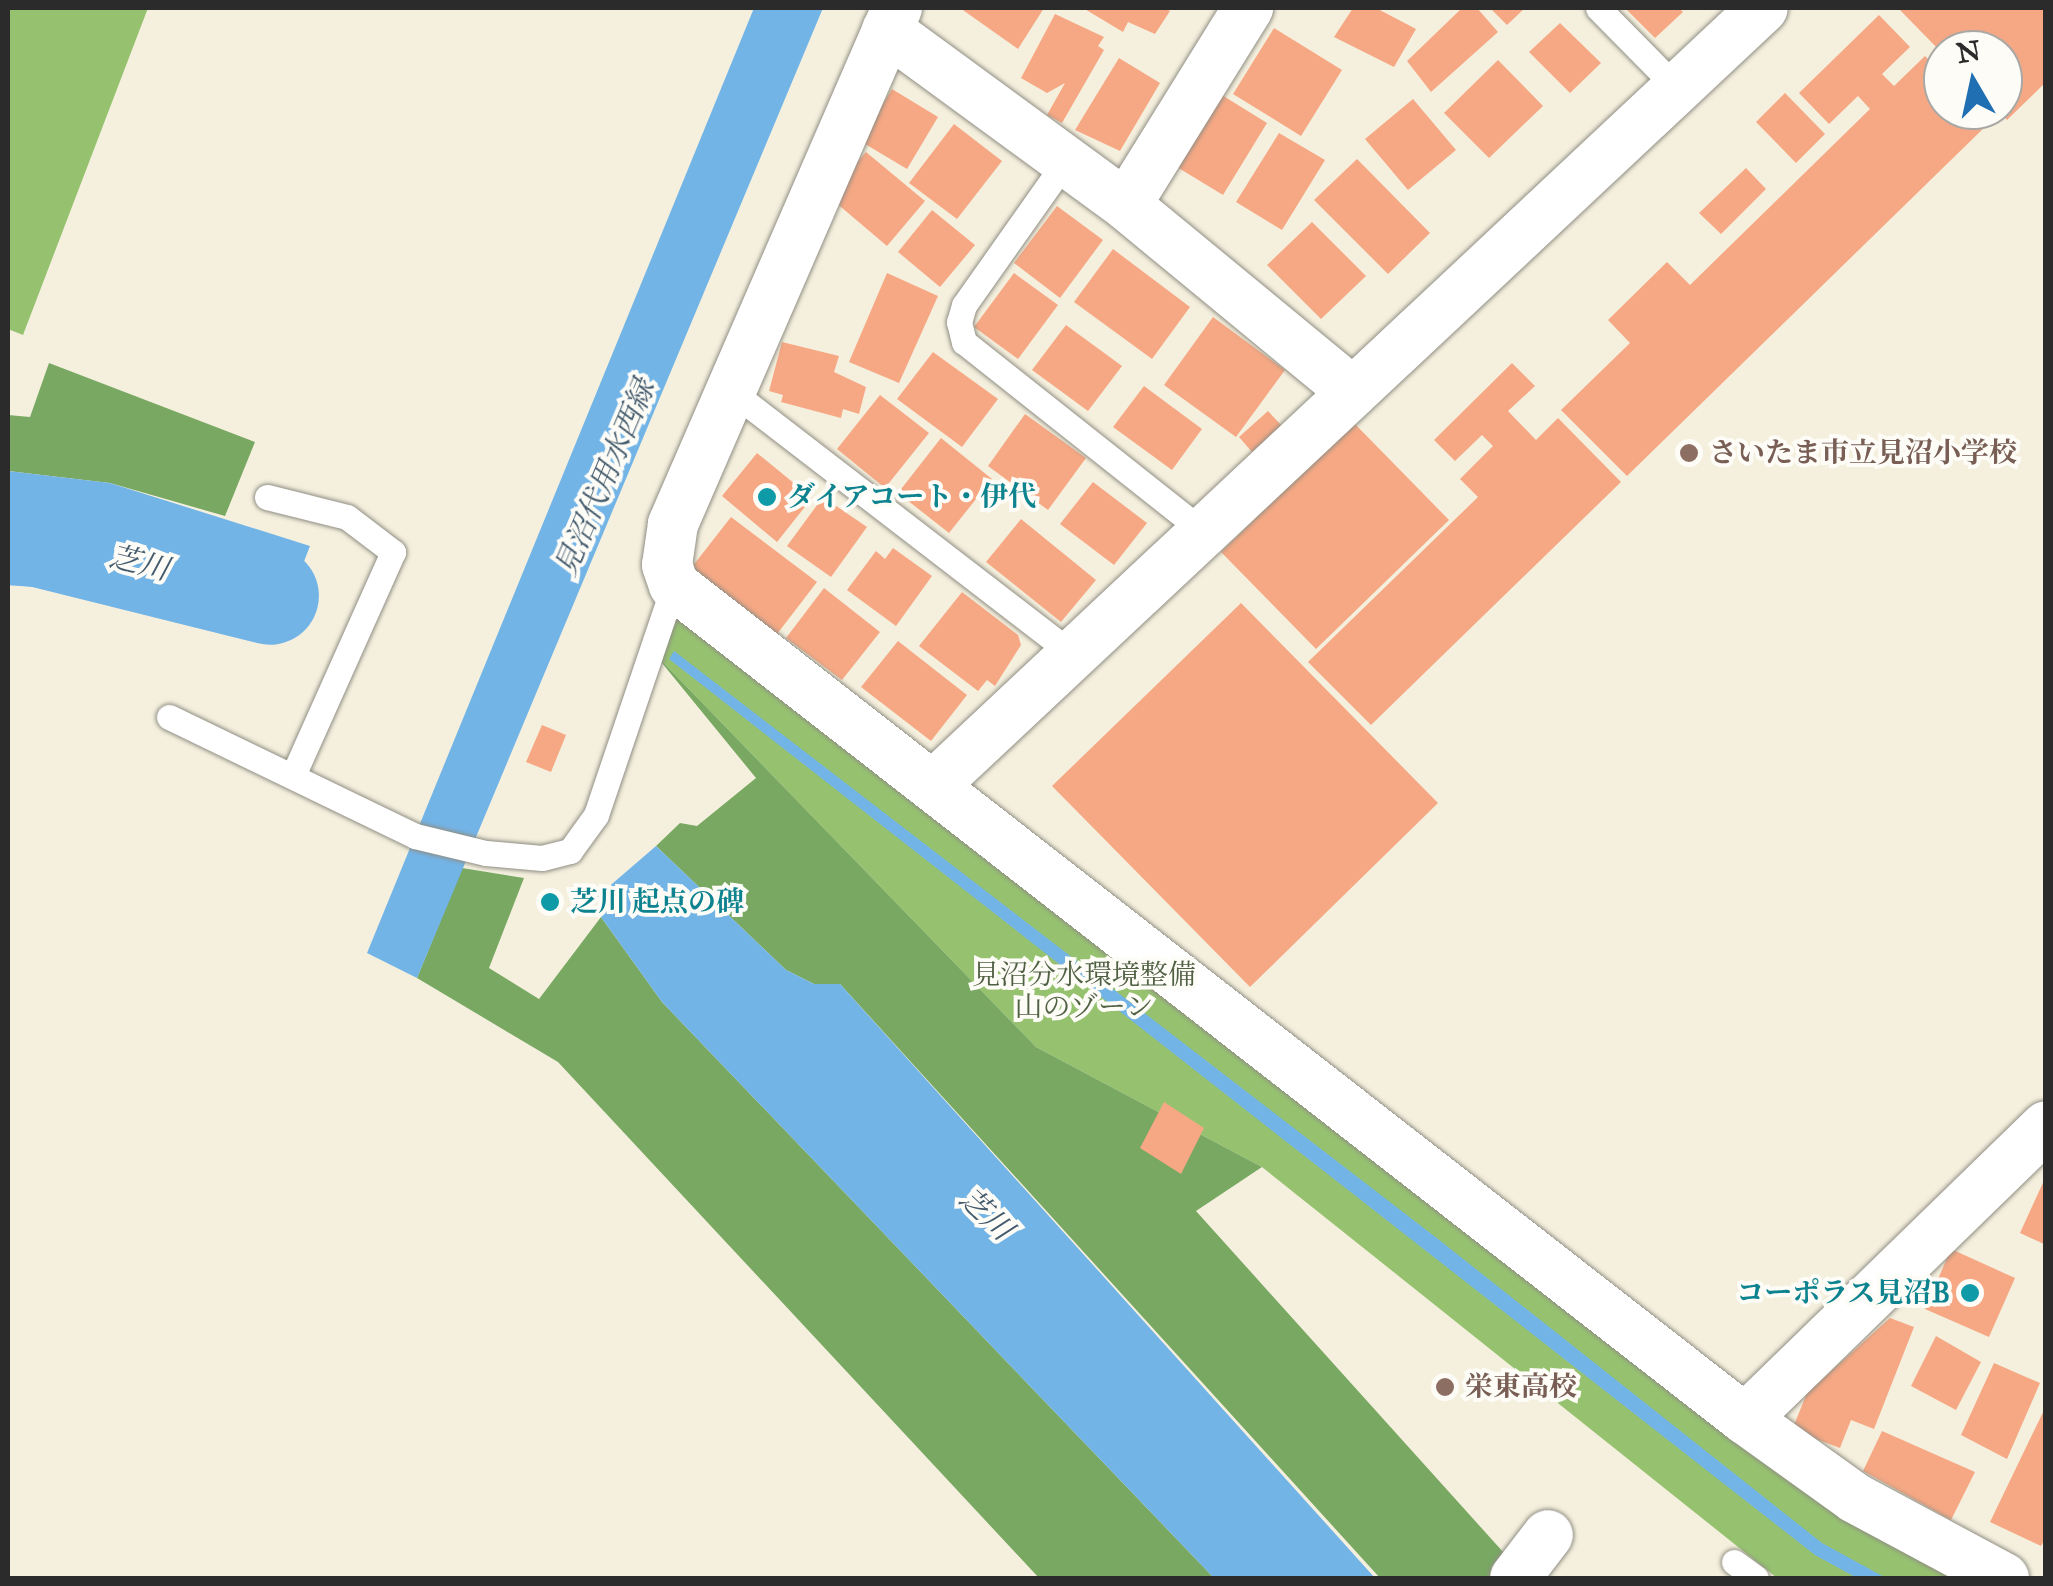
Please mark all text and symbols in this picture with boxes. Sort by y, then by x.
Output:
north arrow [1923,30,2023,130]
text: N [1954,33,1983,71]
water label: 見沼代用水西緑 [547,374,663,582]
place label: さいたま市立見沼小学校 [1709,436,2017,470]
marker: さいたま市立見沼小学校 [1678,442,1700,464]
place label: ダイアコート・伊代 [787,480,1039,514]
marker: ダイアコート・伊代 [756,486,778,508]
water label: 芝川 [106,538,172,588]
place label: 芝川 起点の碑 [570,885,744,919]
marker: 芝川 起点の碑 [539,891,561,913]
park label: 見沼分水環境整備 山のゾーン [972,958,1196,1024]
water label: 芝川 [952,1180,1020,1248]
place label: コーポラス見沼B [1735,1276,1950,1310]
marker: コーポラス見沼B [1959,1282,1981,1304]
place label: 栄東高校 [1465,1370,1577,1404]
marker: 栄東高校 [1434,1376,1456,1398]

